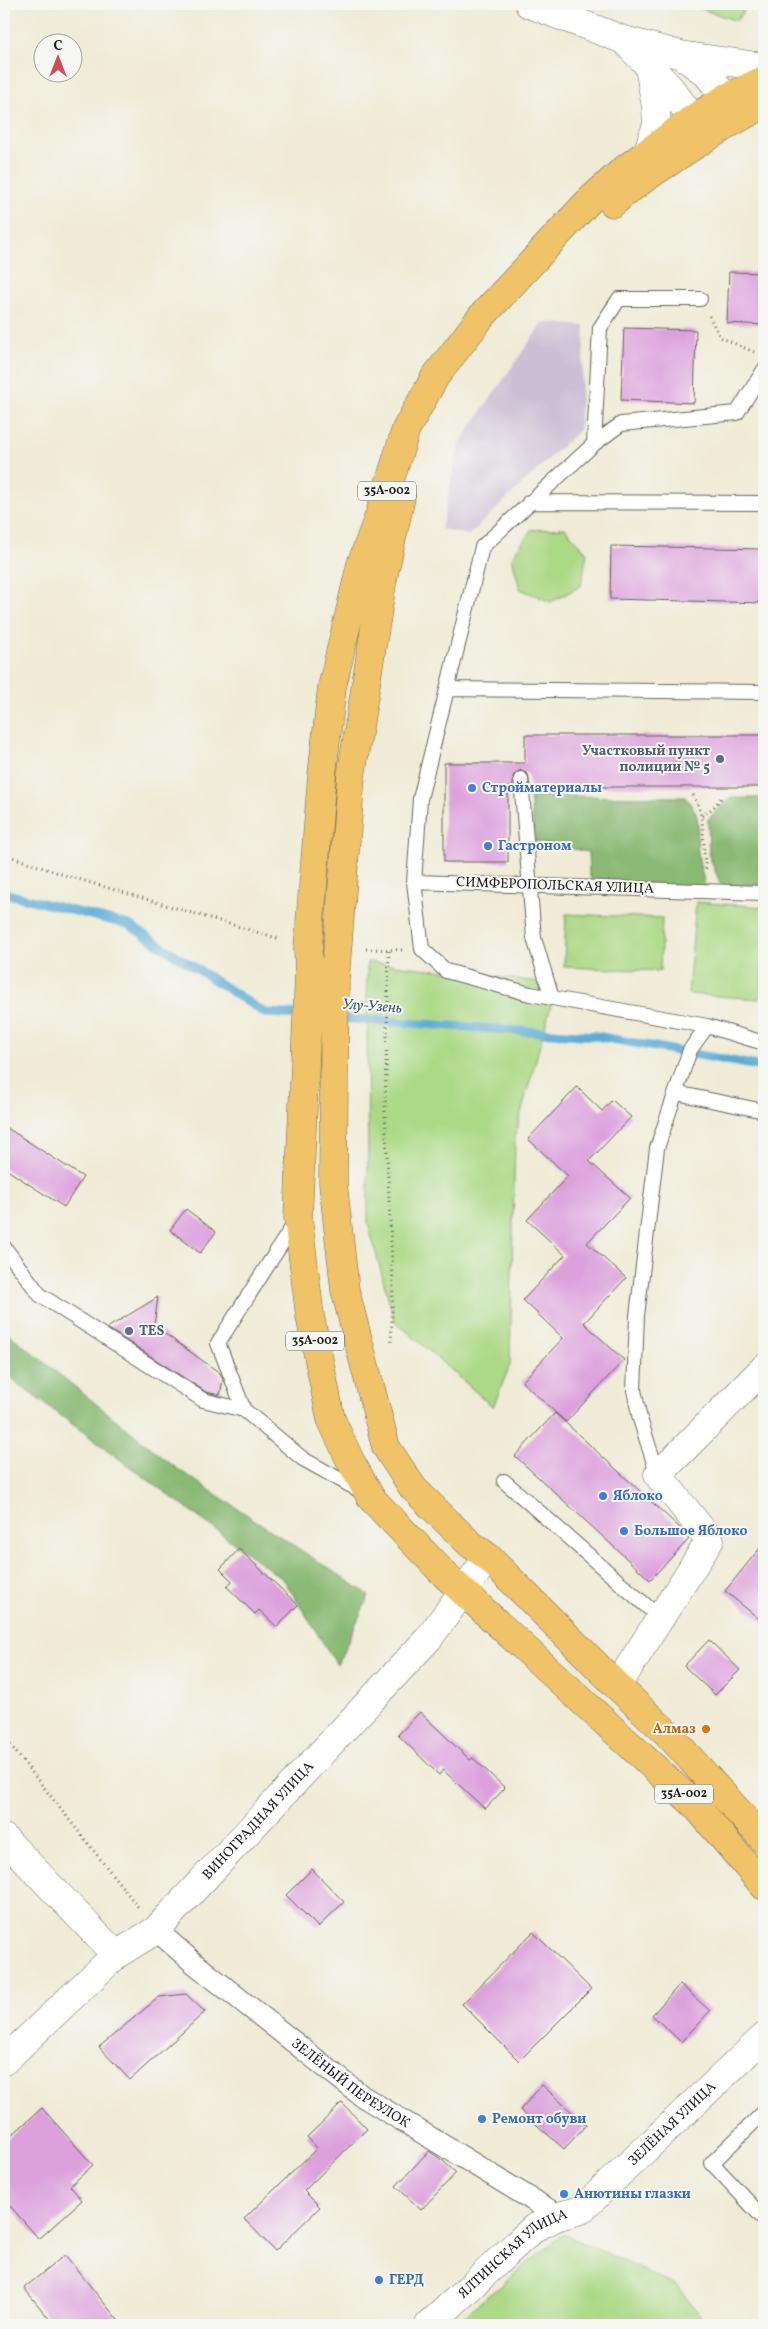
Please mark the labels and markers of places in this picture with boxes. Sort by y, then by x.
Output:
place label: Участковый пункт полиции № 5 [582,742,710,777]
marker: Участковый пункт полиции № 5 [714,753,726,765]
place label: Стройматериалы [482,779,602,798]
marker: Стройматериалы [466,782,478,794]
place label: Гастроном [498,837,572,856]
marker: Гастроном [482,840,494,852]
place label: TES [139,1322,165,1341]
marker: TES [123,1325,135,1337]
place label: Яблоко [613,1487,663,1506]
marker: Яблоко [597,1490,609,1502]
place label: Большое Яблоко [634,1522,747,1541]
marker: Большое Яблоко [618,1525,630,1537]
place label: Алмаз [653,1720,696,1739]
marker: Алмаз [700,1723,712,1735]
place label: Ремонт обуви [492,2110,586,2129]
marker: Ремонт обуви [476,2113,488,2125]
place label: Анютины глазки [574,2185,691,2204]
marker: Анютины глазки [558,2188,570,2200]
place label: ГЕРД [389,2271,425,2290]
marker: ГЕРД [373,2274,385,2286]

